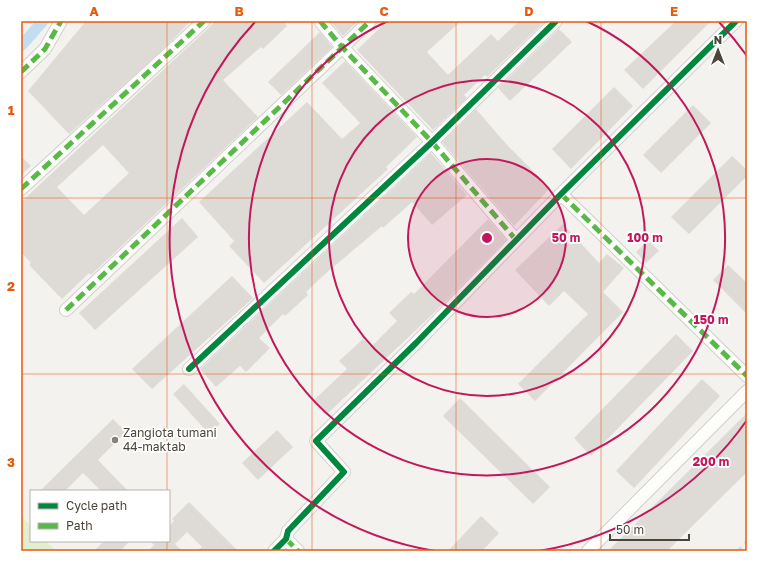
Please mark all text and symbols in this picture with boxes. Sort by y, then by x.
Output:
text: A [89,3,99,19]
text: B [234,3,244,19]
text: C [379,3,389,19]
text: D [524,3,534,19]
text: E [670,3,678,19]
north arrow [698,30,738,70]
text: N [714,33,722,46]
text: 1 [8,102,15,118]
text: 50 m [552,230,580,245]
text: 100 m [627,230,663,245]
centre of rings [480,231,494,245]
text: 2 [7,278,15,294]
text: 150 m [694,312,728,327]
place label: Zangiota tumani 44-maktab [123,425,217,454]
marker: Zangiota tumani 44-maktab [110,435,120,445]
text: 3 [7,454,15,470]
text: 200 m [693,454,729,469]
legend [30,490,170,542]
text: Cycle path [66,498,127,513]
scale bar [610,516,689,542]
text: Path [66,518,93,533]
text: 50 m [616,522,644,537]

